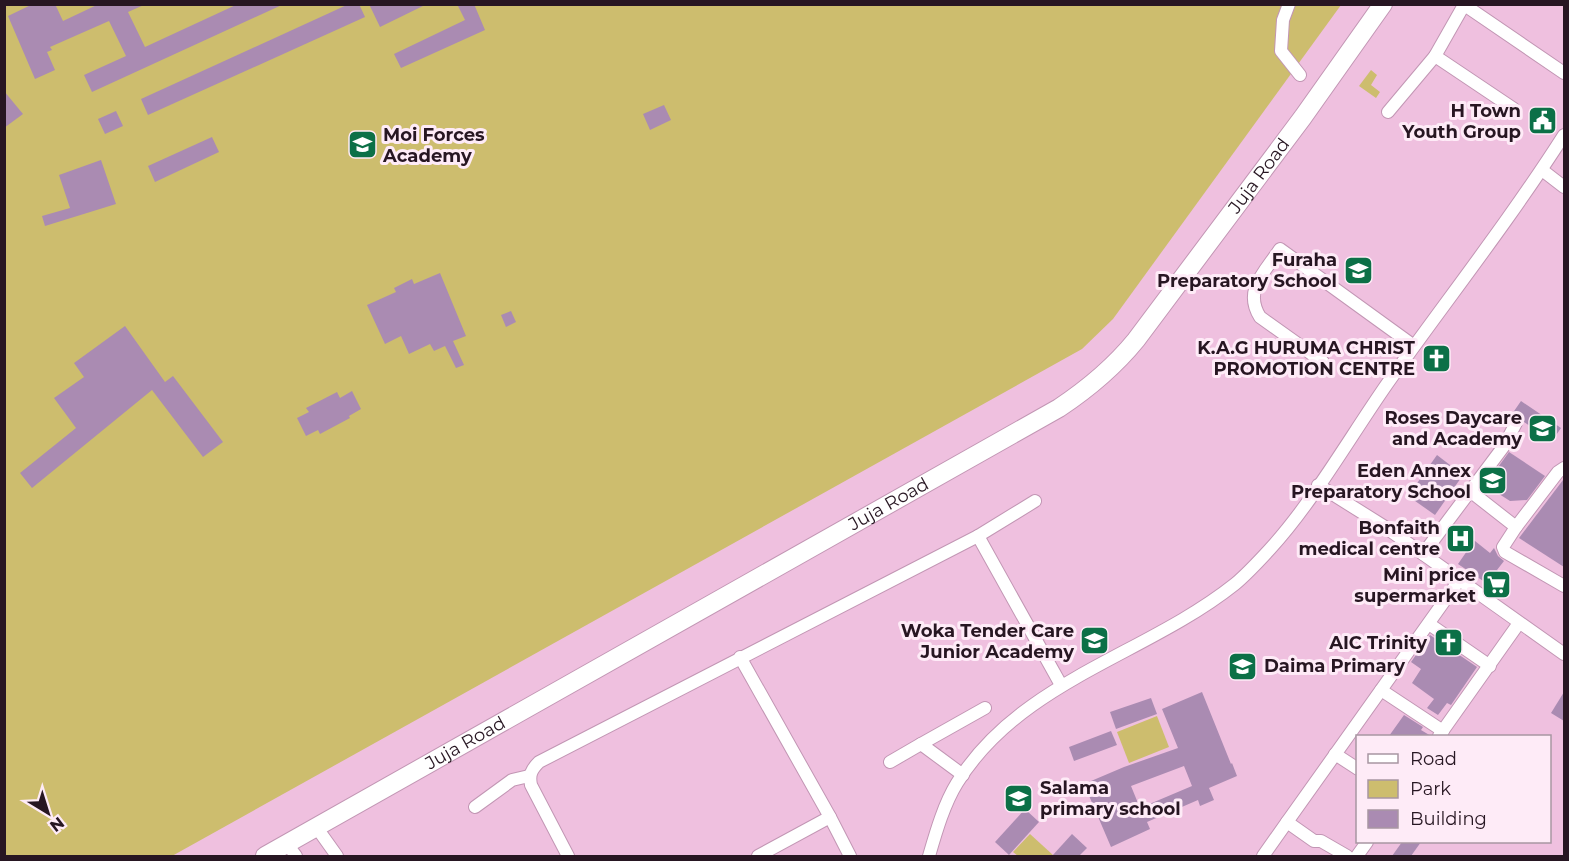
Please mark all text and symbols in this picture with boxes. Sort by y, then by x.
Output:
place label: H Town Youth Group [1401,100,1521,143]
public building icon: H Town Youth Group [1526,105,1558,137]
place label: Moi Forces Academy [382,124,485,167]
school or university icon: Moi Forces Academy [346,129,378,161]
street label: Juja Road [1223,134,1294,219]
place label: Furaha Preparatory School [1157,249,1337,292]
school or university icon: Furaha Preparatory School [1342,254,1374,286]
place label: K.A.G HURUMA CHRIST PROMOTION CENTRE [1197,337,1416,380]
church icon: K.A.G HURUMA CHRIST PROMOTION CENTRE [1420,342,1452,374]
place label: Roses Daycare and Academy [1384,407,1522,450]
school or university icon: Roses Daycare and Academy [1527,412,1559,444]
place label: Eden Annex Preparatory School [1291,460,1471,503]
school or university icon: Eden Annex Preparatory School [1476,465,1508,497]
street label: Juja Road [844,473,933,536]
place label: Bonfaith medical centre [1298,517,1440,560]
hospital icon: Bonfaith medical centre [1445,522,1477,554]
place label: Mini price supermarket [1354,564,1476,607]
supermarket icon: Mini price supermarket [1481,569,1513,601]
place label: Woka Tender Care Junior Academy [901,620,1074,663]
school or university icon: Woka Tender Care Junior Academy [1079,625,1111,657]
church icon: AIC Trinity [1432,627,1464,659]
place label: AIC Trinity [1328,632,1427,654]
school or university icon: Daima Primary [1227,650,1259,682]
place label: Daima Primary [1264,655,1405,677]
street label: Juja Road [420,712,509,775]
legend [1356,735,1551,843]
text: Road [1410,748,1457,770]
place label: Salama primary school [1040,777,1181,820]
text: Park [1410,778,1451,800]
school or university icon: Salama primary school [1003,782,1035,814]
north arrow [18,783,78,843]
text: Building [1410,808,1487,830]
text: N [46,813,68,836]

